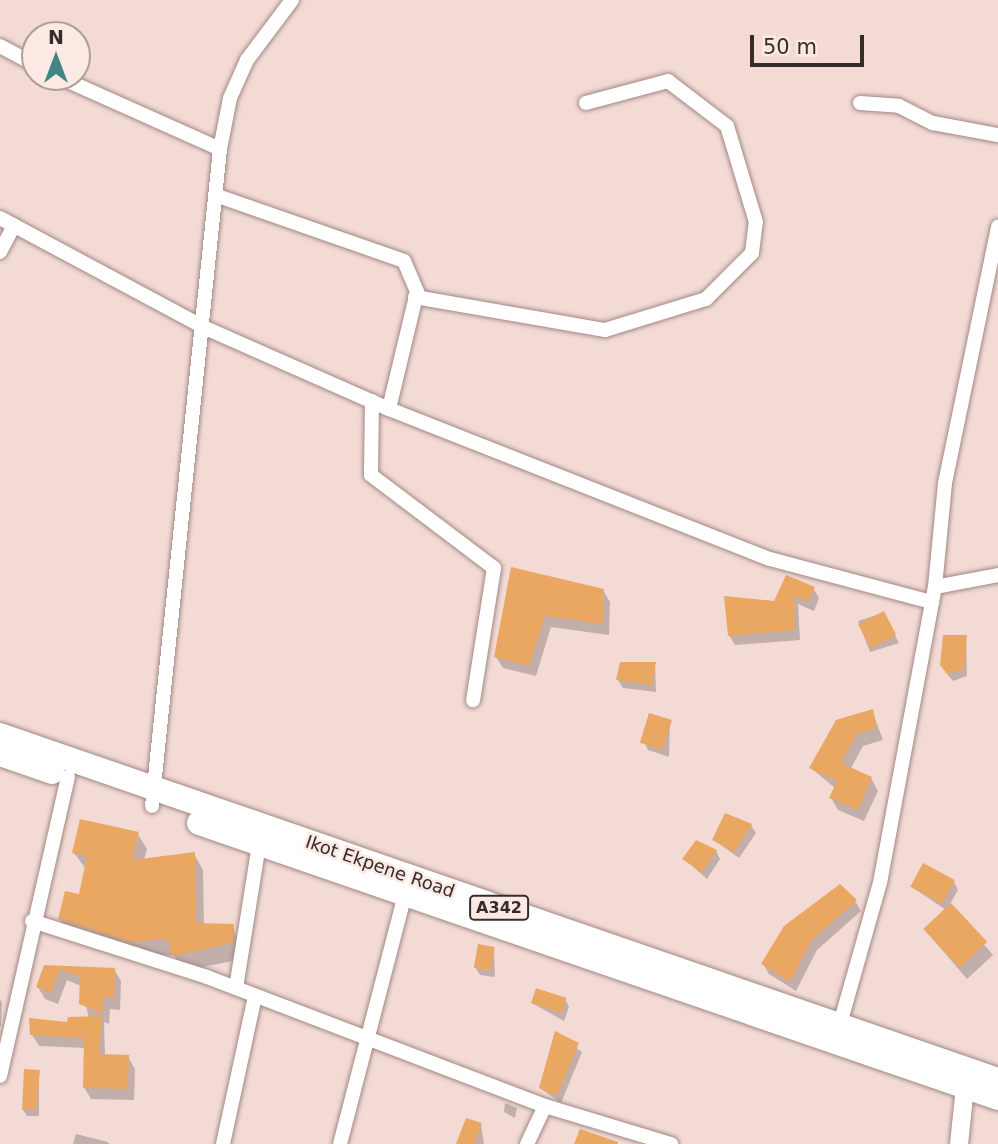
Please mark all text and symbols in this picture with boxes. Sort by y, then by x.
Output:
north arrow [21,21,91,91]
scale bar [753,21,867,65]
text: N [48,26,64,48]
text: 50 m [763,35,817,59]
street label: Ikot Ekpene Road [302,831,458,903]
road number: A342 [468,896,530,920]

